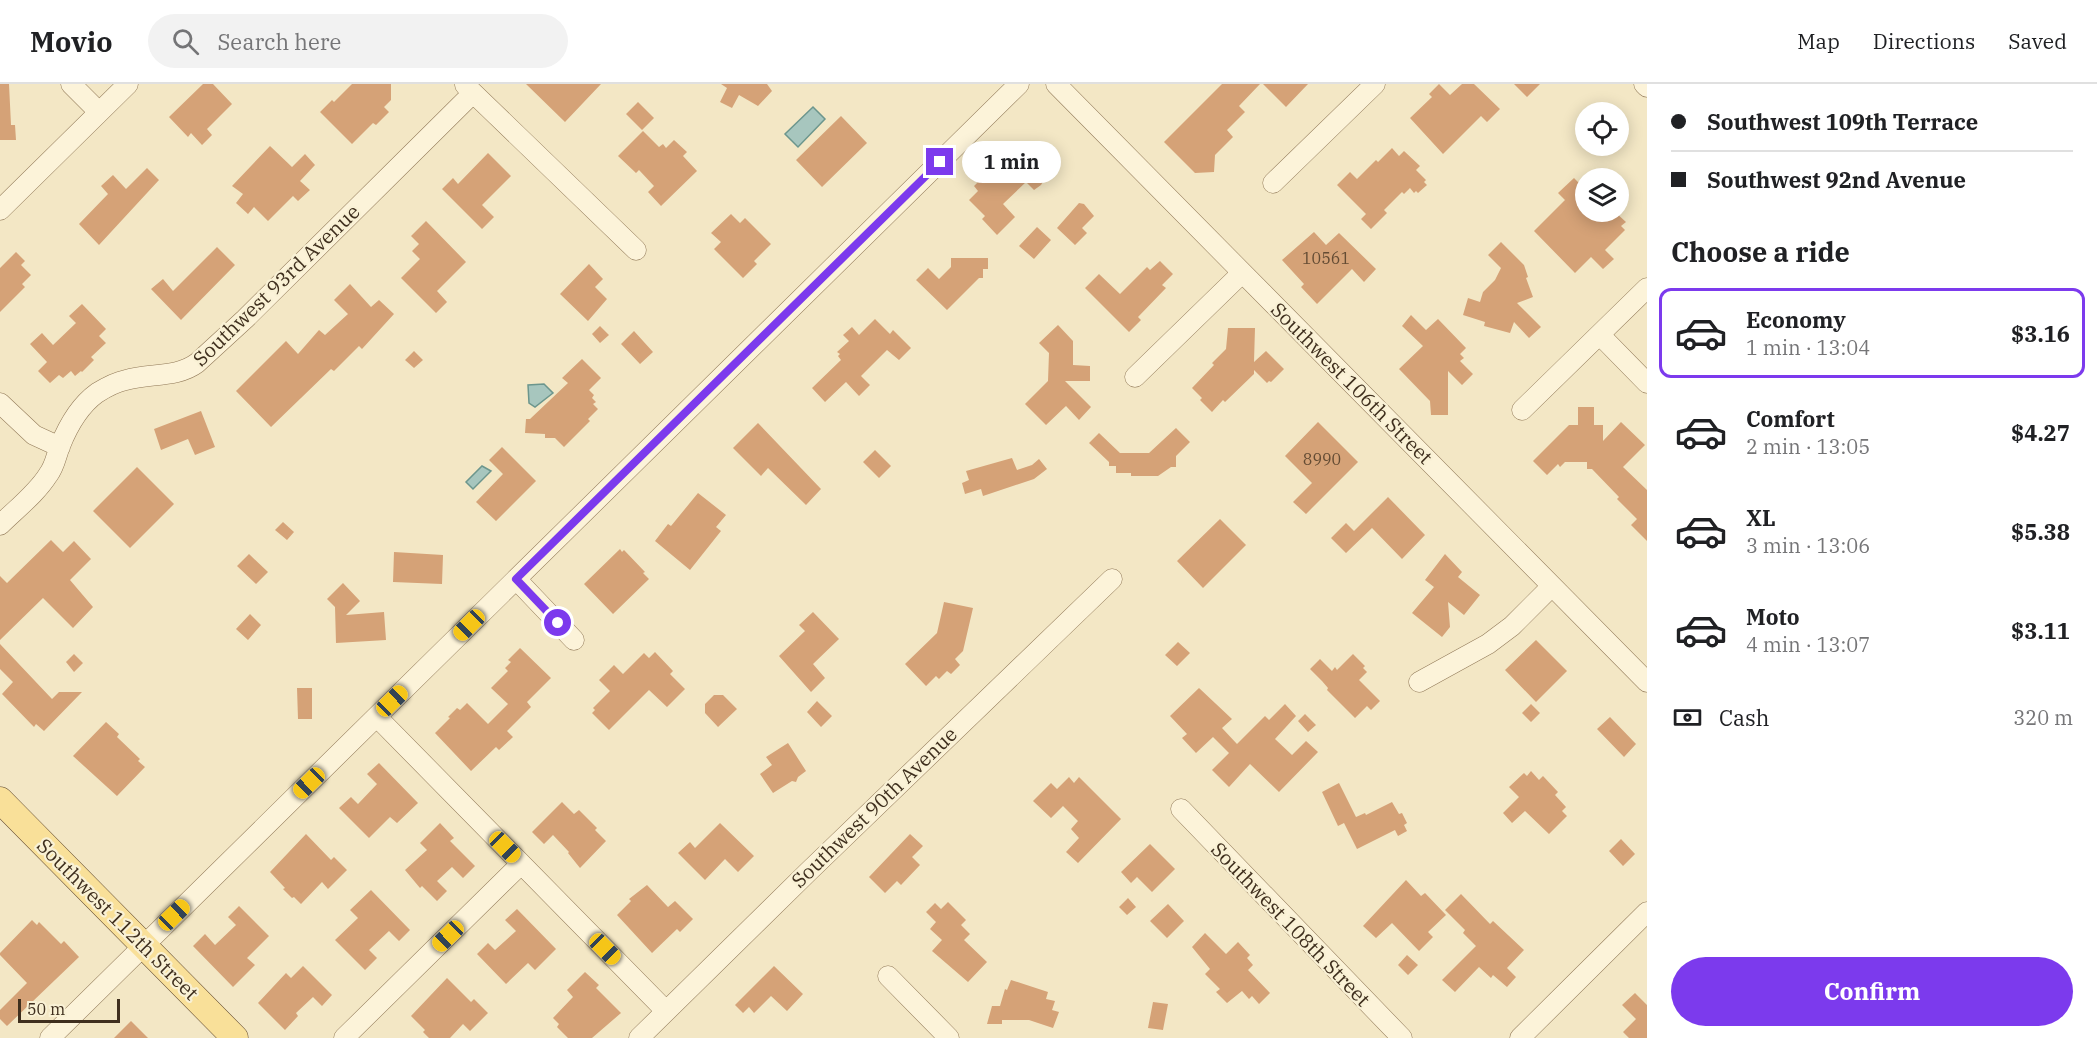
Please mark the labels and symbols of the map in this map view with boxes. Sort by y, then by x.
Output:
callout: 1 min [961,141,1060,183]
route end [926,148,953,175]
street label: Southwest 93rd Avenue [187,198,365,372]
house number: 10561 [1302,248,1350,268]
street label: Southwest 106th Street [1265,296,1439,470]
house number: 8990 [1303,449,1341,469]
car [450,606,488,644]
route start [544,609,571,636]
car [373,682,411,720]
street label: Southwest 90th Avenue [785,721,963,893]
car [290,764,328,802]
car [486,828,524,866]
street label: Southwest 112th Street [31,832,205,1006]
street label: Southwest 108th Street [1205,836,1377,1012]
car [155,896,193,934]
car [429,917,467,955]
car [586,930,624,968]
scale bar [18,996,120,1024]

